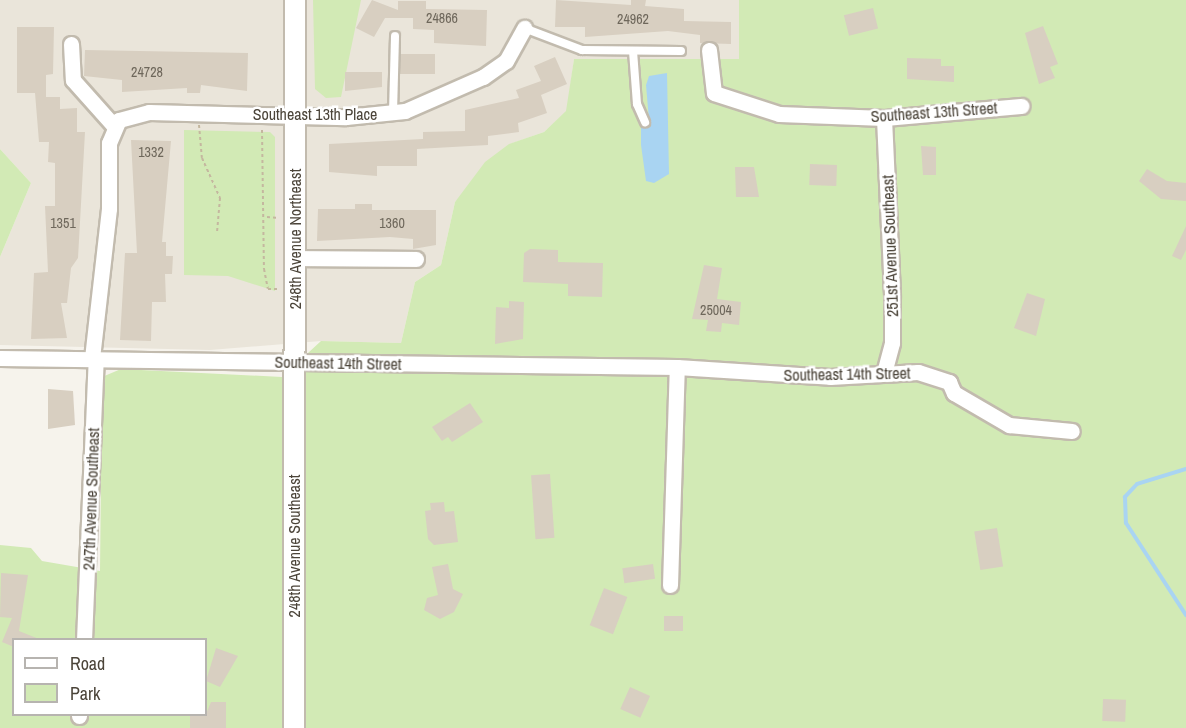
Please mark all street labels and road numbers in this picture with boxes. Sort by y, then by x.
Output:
street label: Southeast 13th Street [870,98,998,126]
street label: Southeast 13th Place [253,104,377,124]
street label: 248th Avenue Northeast [285,168,305,310]
street label: 251st Avenue Southeast [878,174,902,318]
street label: Southeast 14th Street [274,352,402,374]
street label: Southeast 14th Street [783,363,911,385]
street label: 247th Avenue Southeast [79,427,103,571]
street label: 248th Avenue Southeast [284,474,304,618]

